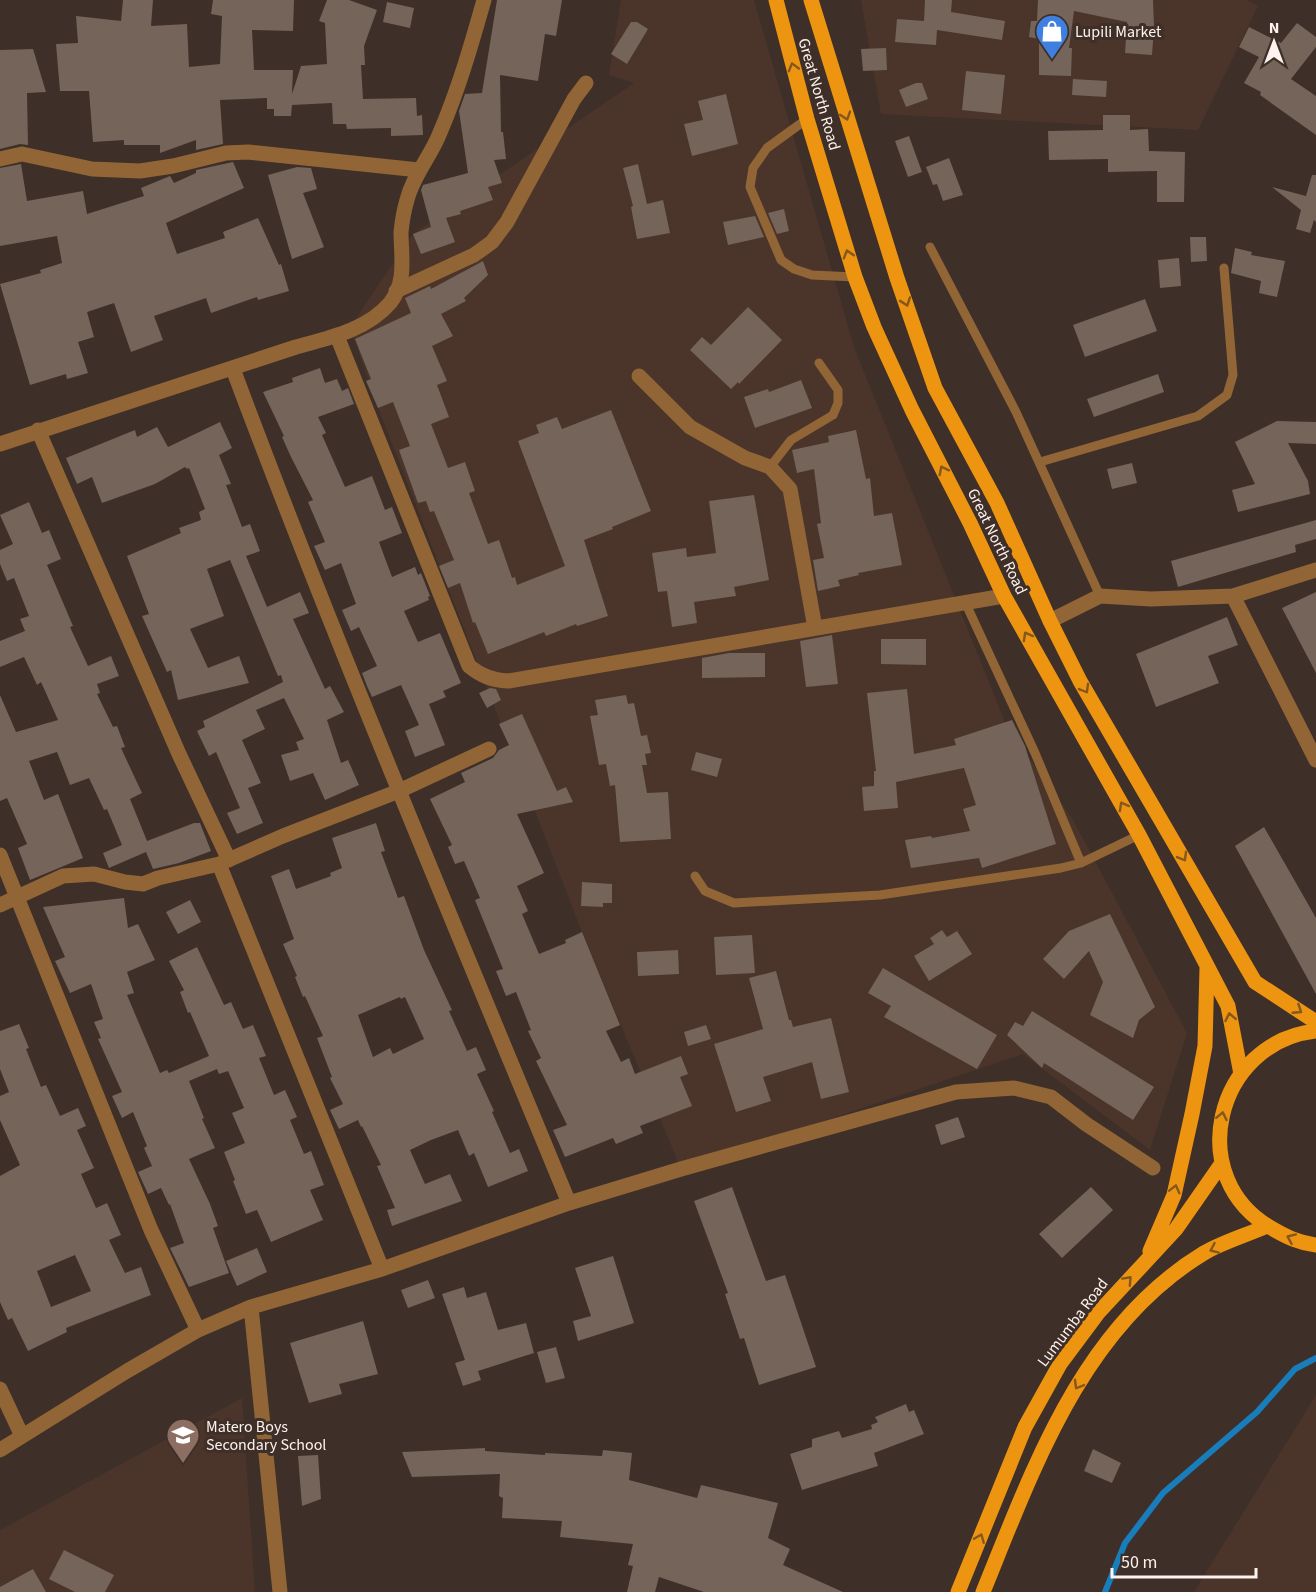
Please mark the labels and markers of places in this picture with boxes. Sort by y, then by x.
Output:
shop icon: Lupili Market [1034,13,1070,60]
place label: Lupili Market [1075,21,1162,43]
place label: Matero Boys Secondary School [206,1416,326,1456]
school or university icon: Matero Boys Secondary School [165,1417,201,1464]

